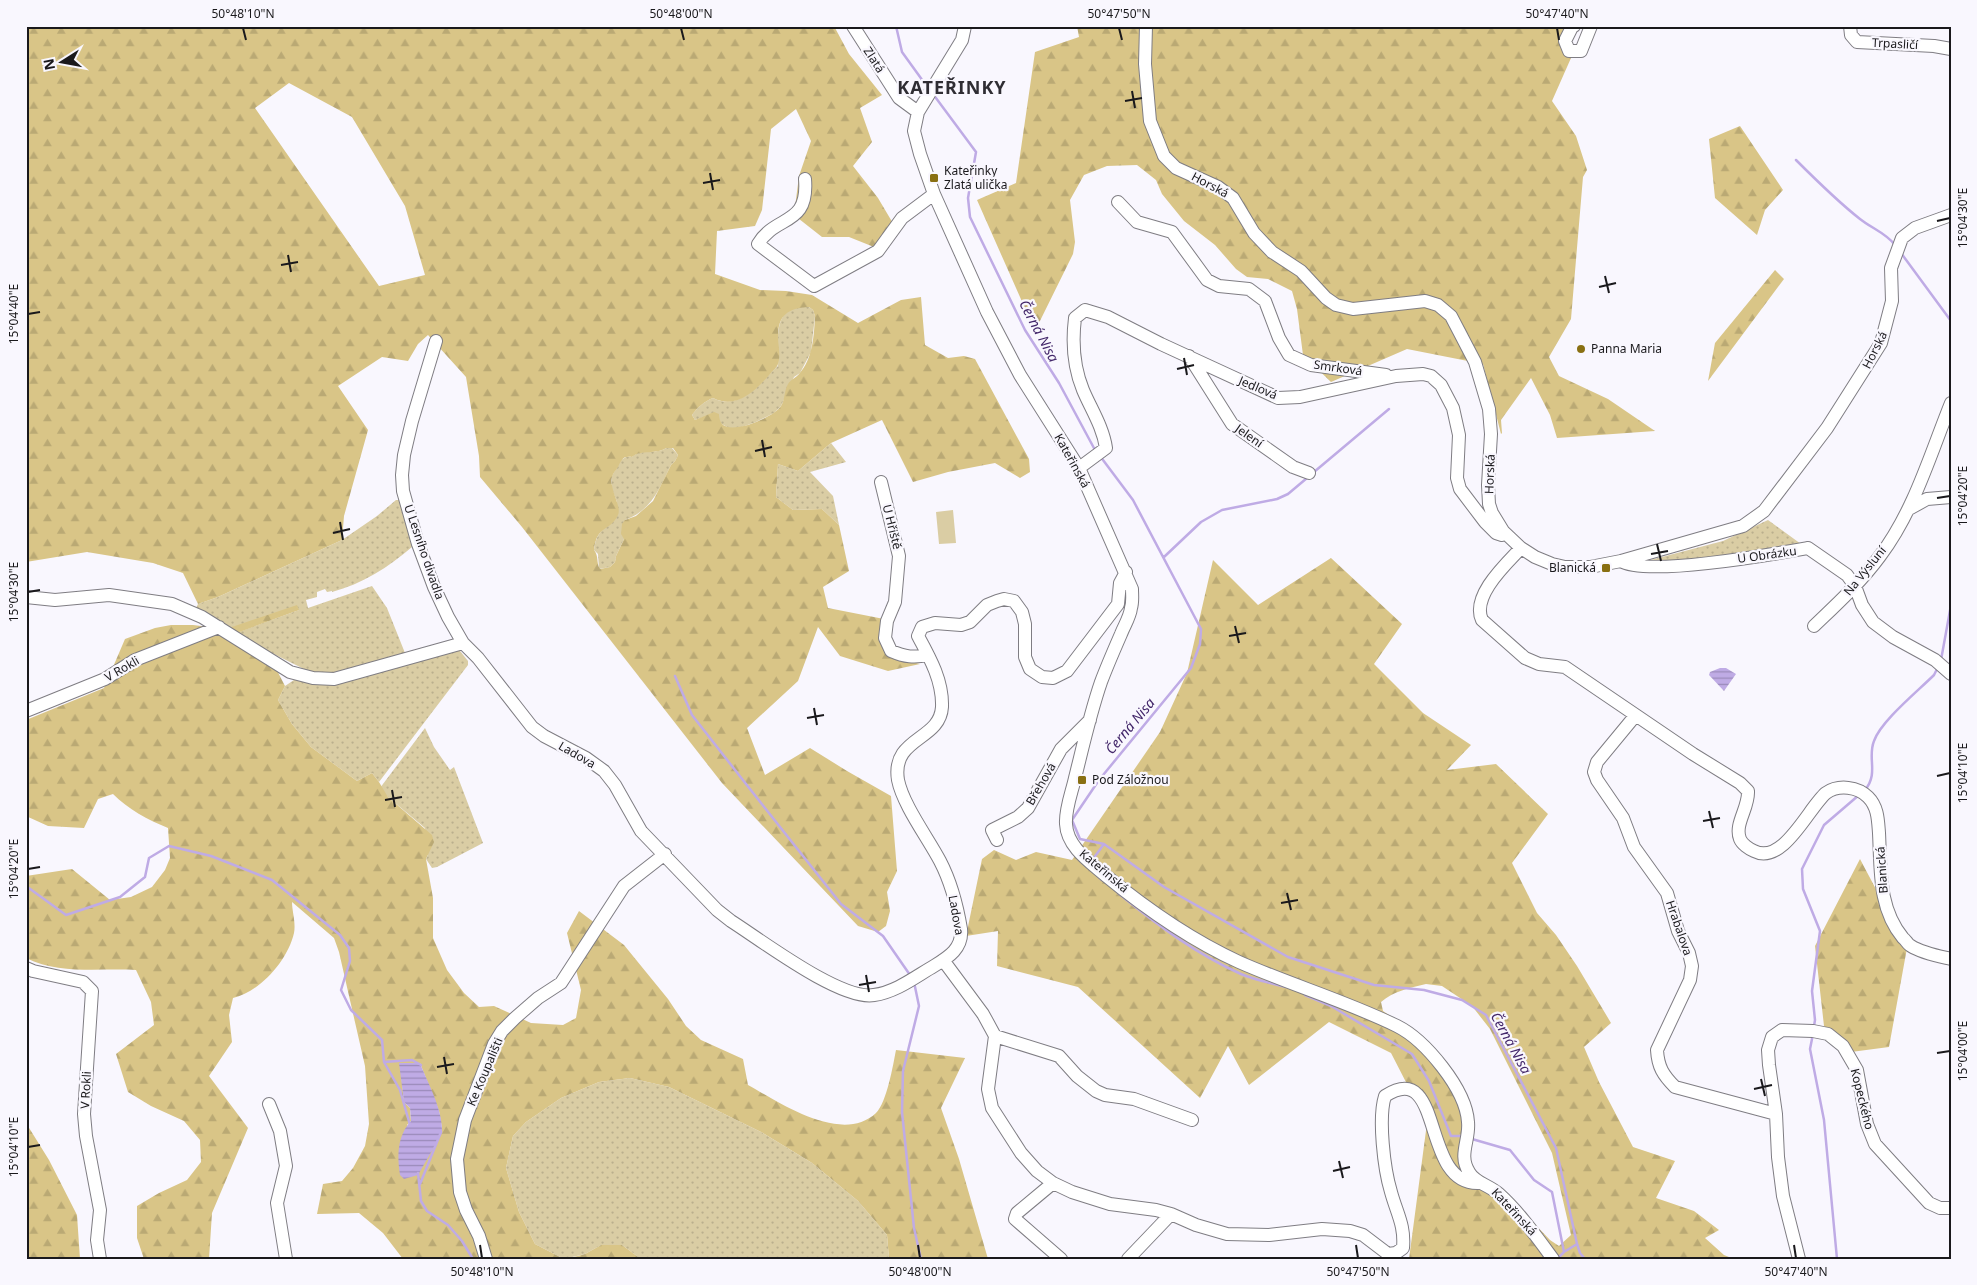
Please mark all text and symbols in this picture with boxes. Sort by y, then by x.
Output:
text: 50°48'10"N [211,5,275,22]
text: 50°48'00"N [649,5,713,22]
text: 50°47'50"N [1087,5,1151,22]
text: 50°47'40"N [1525,5,1589,22]
street label: Trpasličí [1872,34,1919,53]
north arrow [38,38,88,88]
street label: Zlatá [860,43,889,76]
text: N [38,57,59,72]
district label: KATEŘINKY [897,75,1007,99]
place label: Kateřinky Zlatá ulička [944,162,1007,193]
street label: Horská [1189,168,1232,201]
marker: Kateřinky Zlatá ulička [928,172,940,184]
text: 15°04'30"E [1954,188,1971,248]
text: 15°04'40"E [5,284,22,344]
water label: Černá Nisa [1015,296,1064,365]
street label: Horská [1858,328,1891,371]
place label: Panna Maria [1591,340,1662,357]
marker: Panna Maria [1575,343,1587,355]
street label: Smrková [1313,356,1364,379]
street label: Jedlová [1235,371,1280,403]
street label: Jelení [1231,419,1267,452]
street label: Kateřinská [1051,431,1094,491]
street label: Horská [1480,454,1499,494]
text: 15°04'20"E [1954,466,1971,526]
street label: U Lesního divadla [400,502,449,602]
street label: U Hřiště [879,503,906,551]
street label: U Obrázku [1736,542,1798,567]
street label: Na Výsluní [1839,542,1890,599]
place label: Blanická [1549,559,1596,576]
text: 15°04'30"E [5,562,22,622]
marker: Blanická [1600,562,1612,574]
street label: V Rokli [101,652,142,685]
water label: Černá Nisa [1100,693,1159,758]
street label: Ladova [556,737,599,772]
text: 15°04'10"E [1954,743,1971,803]
street label: Břehová [1022,759,1060,808]
place label: Pod Záložnou [1092,771,1169,788]
marker: Pod Záložnou [1076,774,1088,786]
text: 15°04'20"E [5,839,22,899]
street label: Kateřinská [1076,845,1133,896]
street label: Blanická [1871,846,1892,894]
street label: Ladova [945,894,968,936]
street label: Hrabalova [1662,898,1697,958]
water label: Černá Nisa [1487,1008,1536,1077]
text: 15°04'00"E [1954,1021,1971,1081]
street label: Ke Koupališti [462,1035,507,1109]
street label: Kopeckého [1847,1067,1878,1131]
street label: V Rokli [76,1071,95,1109]
text: 15°04'10"E [5,1117,22,1177]
street label: Kateřinská [1488,1184,1541,1239]
text: 50°48'10"N [450,1263,514,1280]
text: 50°48'00"N [888,1263,952,1280]
text: 50°47'50"N [1326,1263,1390,1280]
text: 50°47'40"N [1764,1263,1828,1280]

